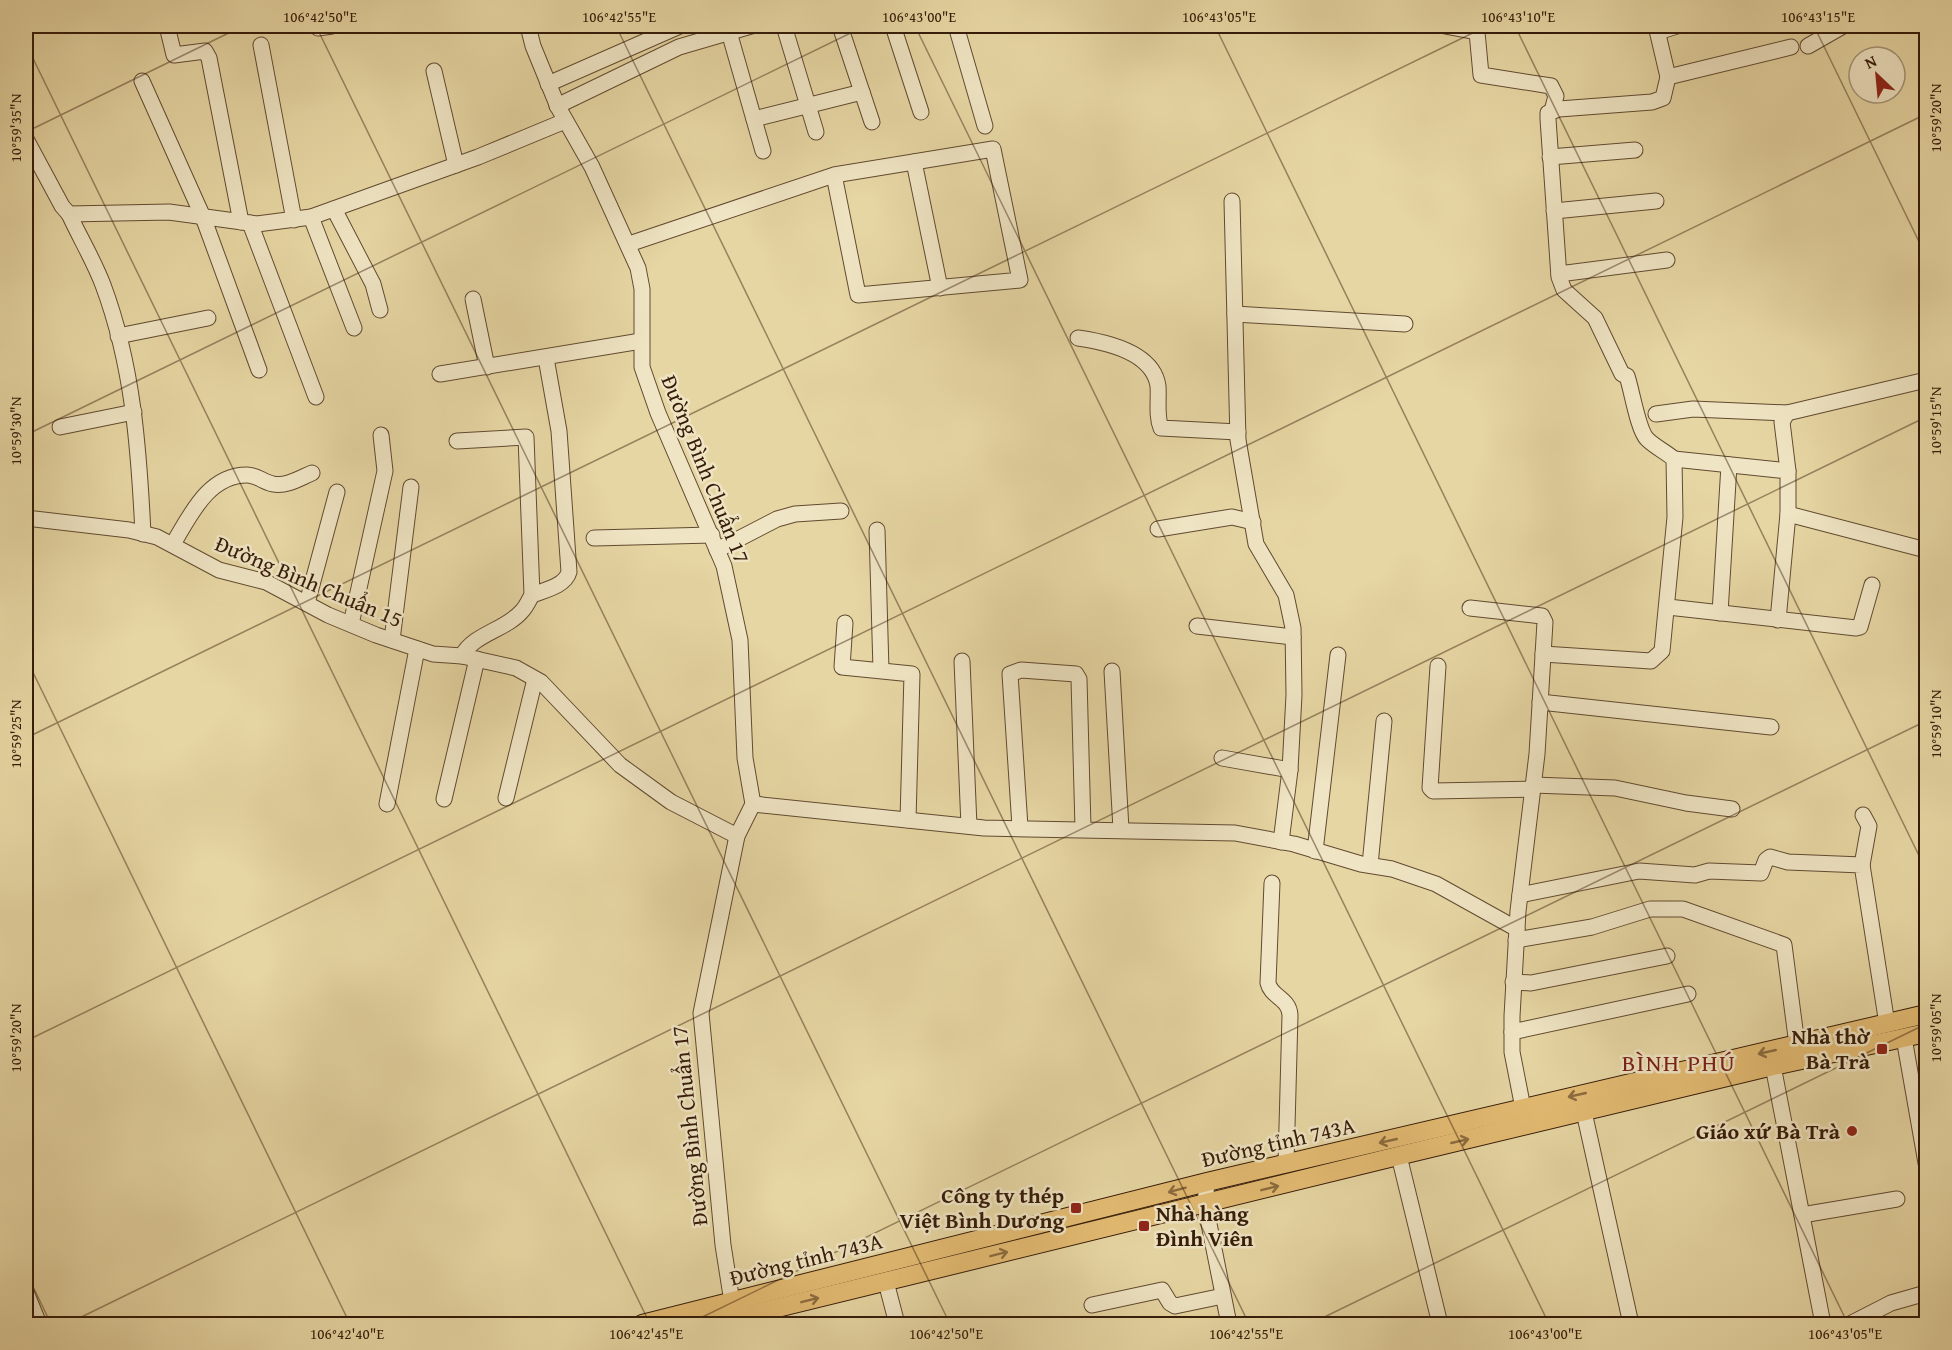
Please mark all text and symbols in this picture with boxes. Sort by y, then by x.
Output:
text: 106°42'50"E [283,6,357,27]
text: 106°42'55"E [582,6,656,27]
text: 106°43'00"E [882,6,956,27]
text: 106°43'05"E [1182,6,1256,27]
text: 106°43'10"E [1481,6,1555,27]
text: 106°43'15"E [1781,6,1855,27]
north arrow [1847,45,1907,105]
text: N [1860,48,1881,75]
text: 10°59'20"N [1925,83,1946,152]
text: 10°59'35"N [5,93,26,162]
street label: Đường Bình Chuẩn 17 [654,370,758,568]
text: 10°59'15"N [1925,386,1946,455]
text: 10°59'30"N [5,396,26,465]
street label: Đường Bình Chuẩn 15 [210,527,408,635]
text: 10°59'10"N [1925,689,1946,758]
text: 10°59'25"N [5,699,26,768]
text: 10°59'05"N [1925,993,1946,1062]
text: 10°59'20"N [5,1003,26,1072]
place label: Nhà thờ Bà Trà [1792,1020,1871,1077]
street label: Đường Bình Chuẩn 17 [663,1024,715,1228]
marker: Nhà thờ Bà Trà [1875,1042,1889,1056]
district label: BÌNH PHÚ [1622,1045,1736,1080]
one-way arrow [1758,1046,1777,1058]
one-way arrow [1568,1090,1587,1102]
street label: Đường tỉnh 743A [1198,1109,1358,1175]
place label: Giáo xứ Bà Trà [1696,1115,1841,1147]
marker: Giáo xứ Bà Trà [1845,1124,1859,1138]
one-way arrow [1450,1135,1469,1147]
one-way arrow [1378,1136,1398,1147]
place label: Công ty thép Việt Bình Dương [900,1179,1064,1236]
one-way arrow [1260,1181,1279,1193]
one-way arrow [1168,1185,1187,1196]
place label: Nhà hàng Đình Viên [1156,1197,1253,1254]
marker: Công ty thép Việt Bình Dương [1069,1201,1083,1215]
marker: Nhà hàng Đình Viên [1137,1219,1151,1233]
street label: Đường tỉnh 743A [726,1224,886,1293]
one-way arrow [989,1247,1008,1259]
one-way arrow [800,1294,819,1306]
text: 106°42'40"E [310,1323,384,1344]
text: 106°42'45"E [609,1323,683,1344]
text: 106°42'50"E [909,1323,983,1344]
text: 106°42'55"E [1209,1323,1283,1344]
text: 106°43'00"E [1508,1323,1582,1344]
text: 106°43'05"E [1808,1323,1882,1344]

